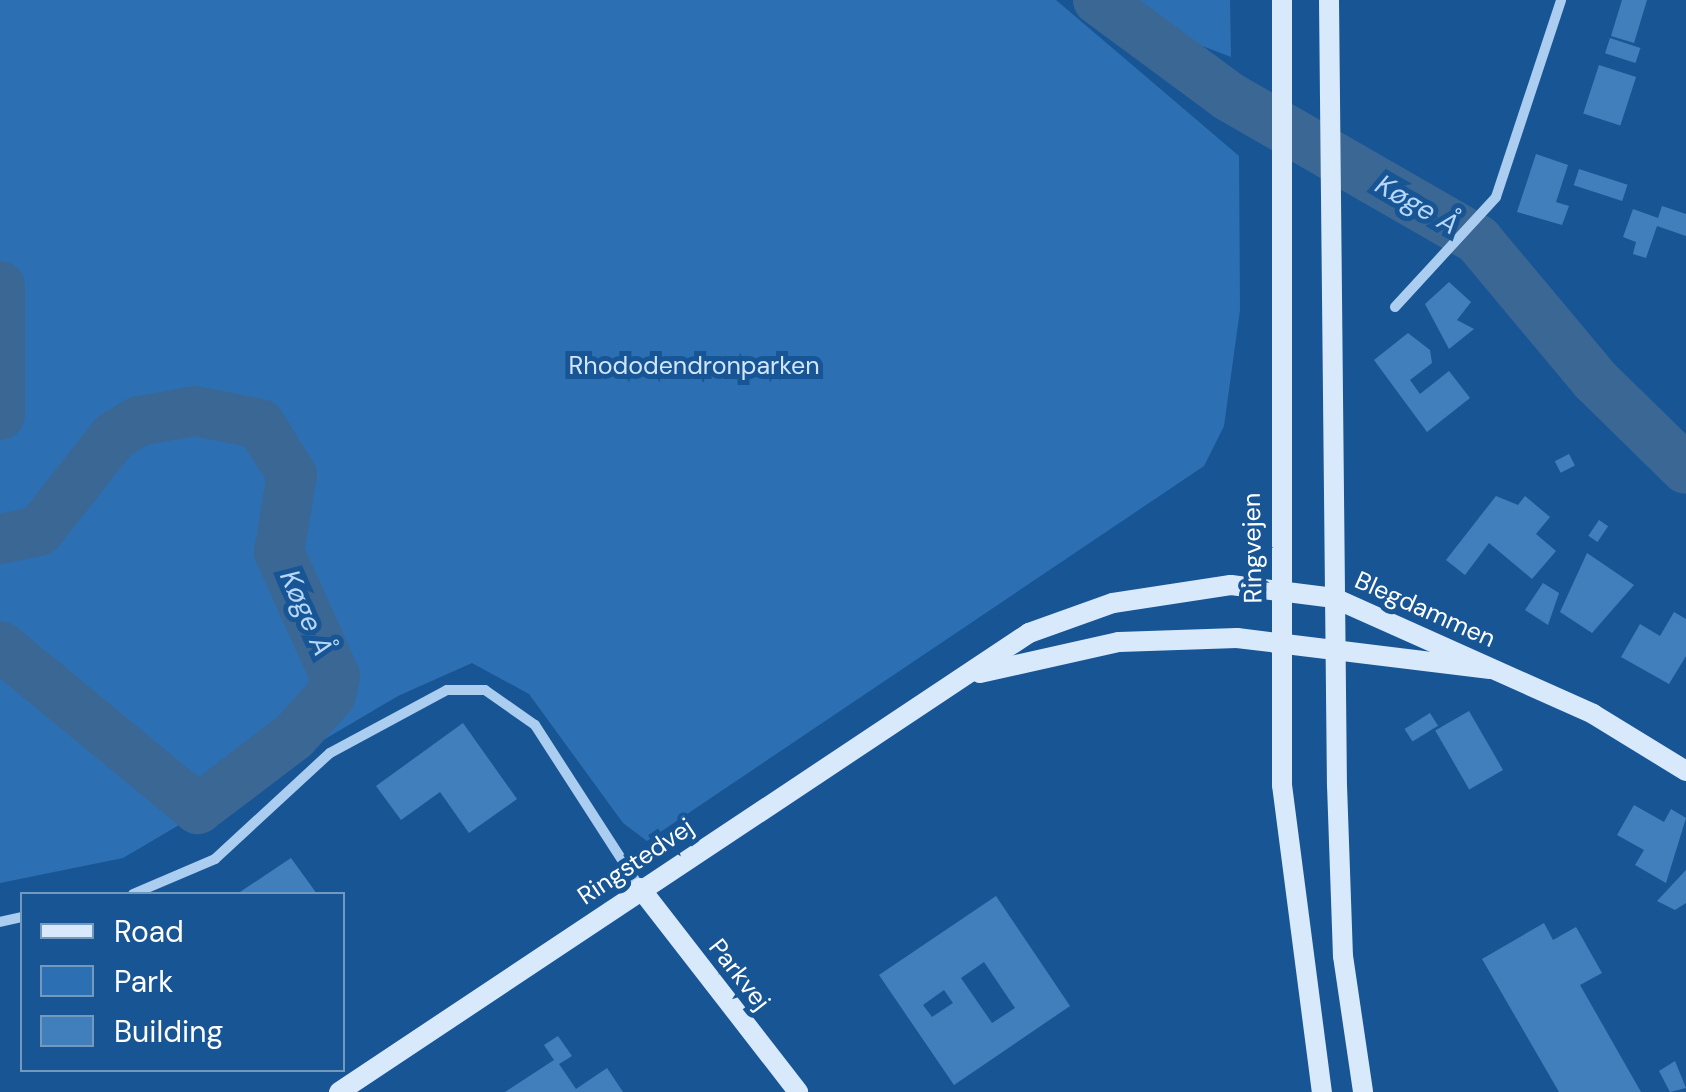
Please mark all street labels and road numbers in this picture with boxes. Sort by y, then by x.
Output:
street label: Ringvejen [1237,492,1269,604]
street label: Blegdammen [1350,566,1500,654]
street label: Ringstedvej [572,812,700,912]
street label: Parkvej [702,933,776,1017]

